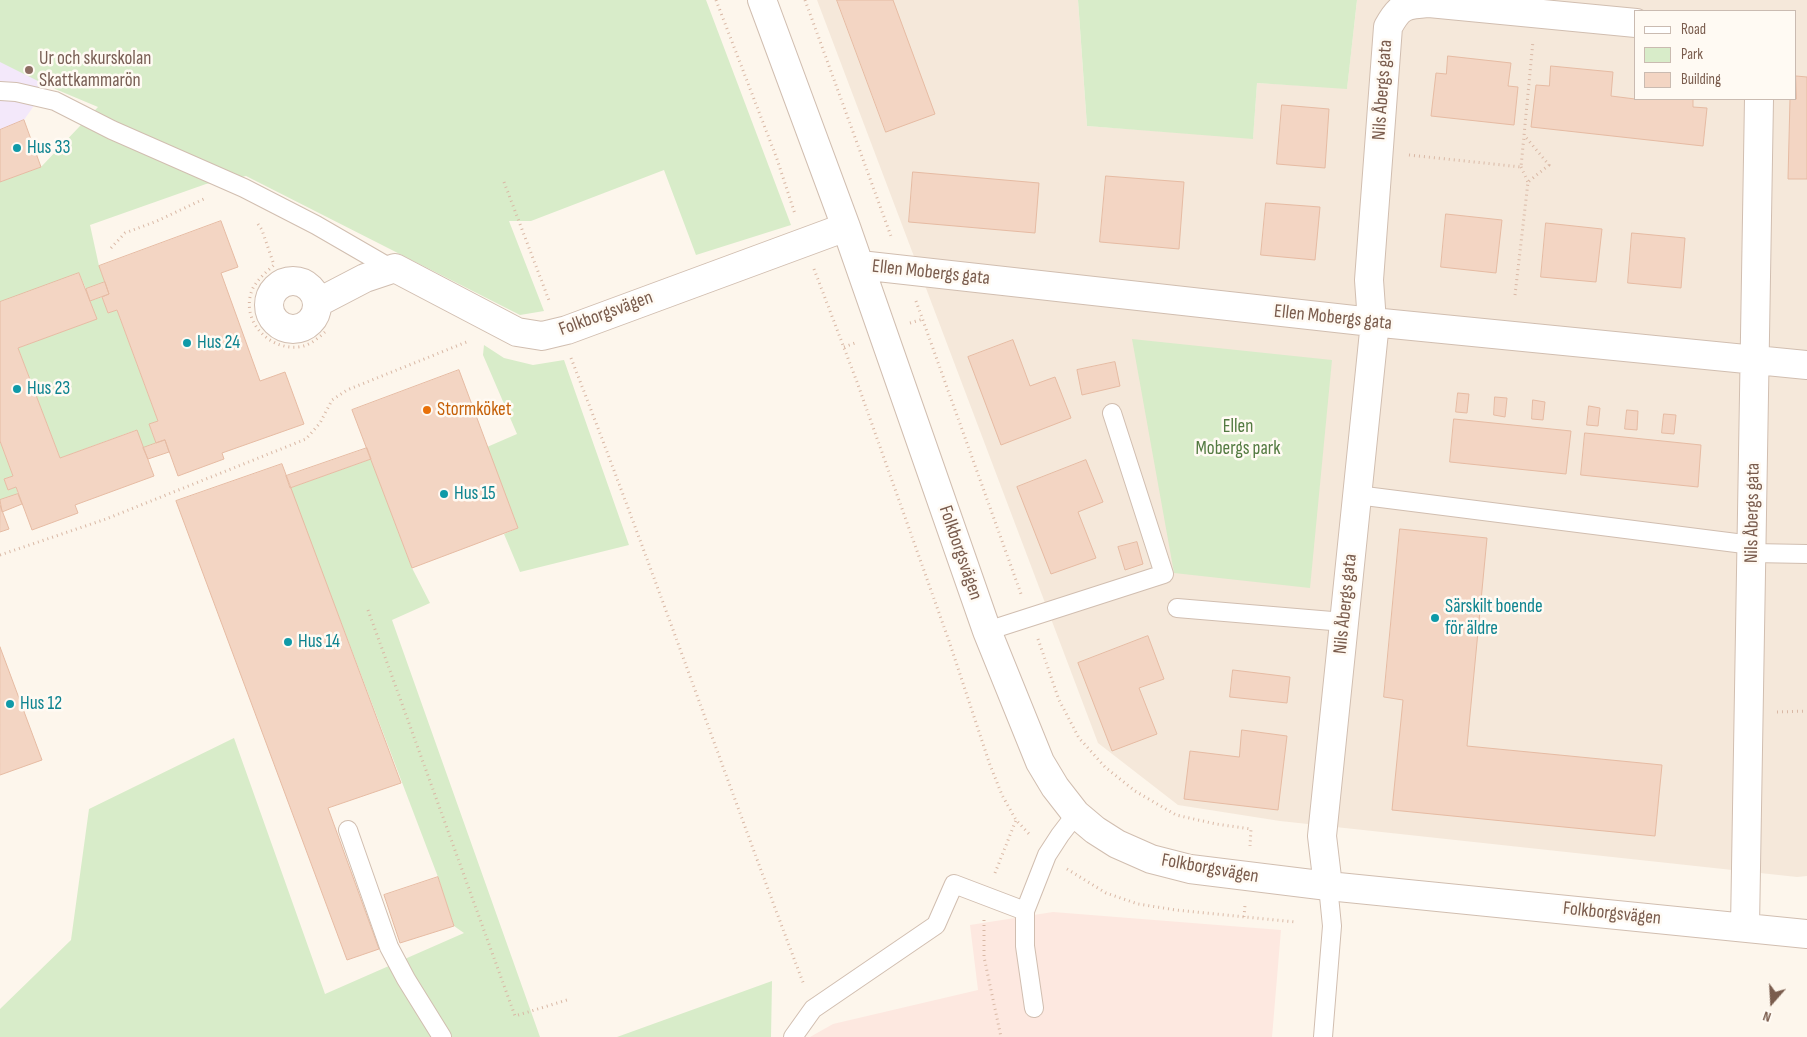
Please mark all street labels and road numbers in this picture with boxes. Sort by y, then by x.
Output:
street label: Nils Åbergs gata [1368,39,1398,141]
street label: Ellen Mobergs gata [871,255,991,291]
street label: Folkborgsvägen [556,286,656,342]
street label: Ellen Mobergs gata [1273,300,1393,336]
street label: Nils Åbergs gata [1741,463,1765,563]
street label: Folkborgsvägen [933,503,987,603]
street label: Nils Åbergs gata [1329,553,1363,655]
street label: Folkborgsvägen [1160,849,1260,889]
street label: Folkborgsvägen [1562,898,1662,930]

